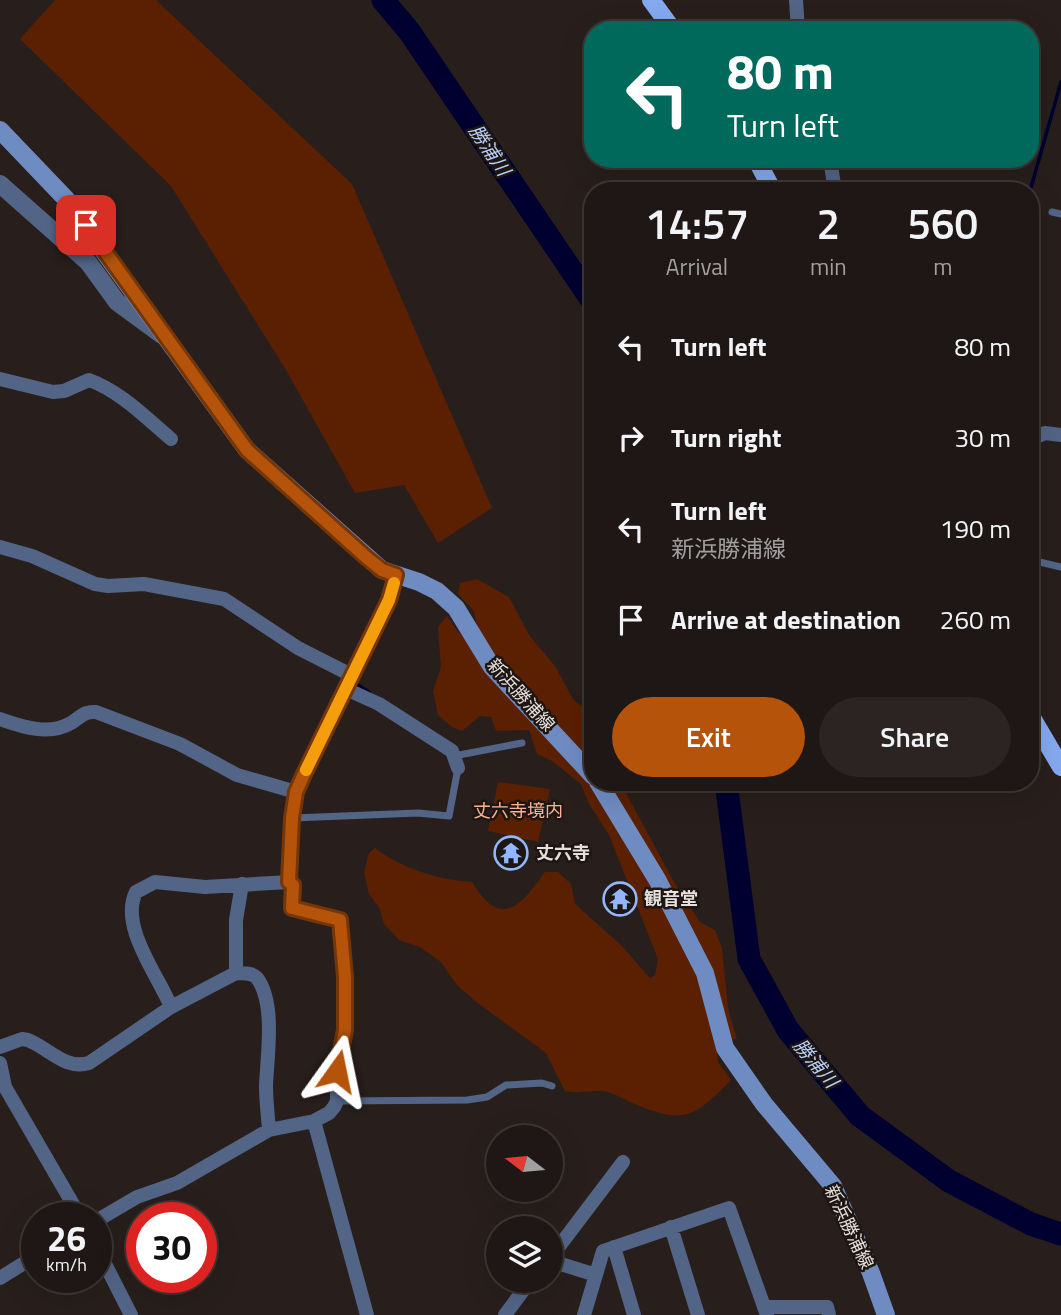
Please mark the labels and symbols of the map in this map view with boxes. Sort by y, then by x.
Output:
water label: 勝浦川 [462,118,519,183]
pin [56,195,116,255]
street label: 新浜勝浦線 [481,652,562,737]
park label: 丈六寺境内 [473,797,563,824]
temple icon: 丈六寺 [492,834,530,872]
place label: 丈六寺 [536,839,590,866]
temple icon: 観音堂 [601,880,639,918]
place label: 観音堂 [644,885,698,912]
water label: 勝浦川 [787,1032,847,1095]
position arrow [300,1034,374,1108]
north arrow [486,1125,564,1202]
street label: 新浜勝浦線 [818,1180,881,1273]
speed limit sign: 30 [126,1202,217,1293]

